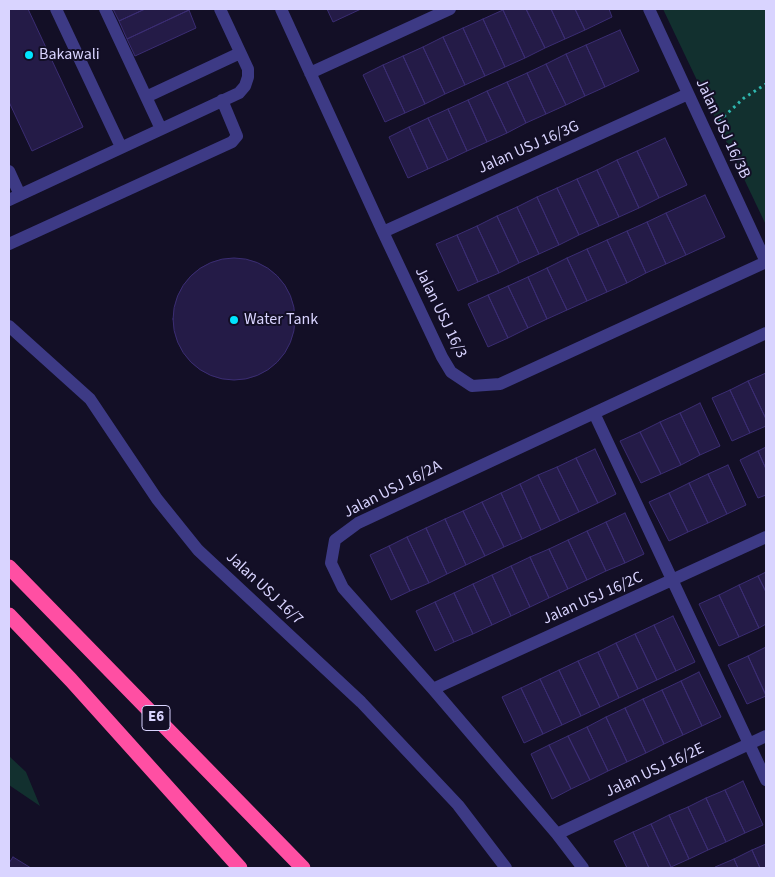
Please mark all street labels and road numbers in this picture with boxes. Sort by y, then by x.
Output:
street label: Jalan USJ 16/3B [690,76,754,182]
street label: Jalan USJ 16/3G [476,117,582,179]
street label: Jalan USJ 16/3 [410,264,470,362]
street label: Jalan USJ 16/2A [341,457,445,523]
street label: Jalan USJ 16/7 [221,548,307,630]
street label: Jalan USJ 16/2C [540,568,646,630]
road number: E6 [142,706,170,730]
street label: Jalan USJ 16/2E [602,740,708,802]

